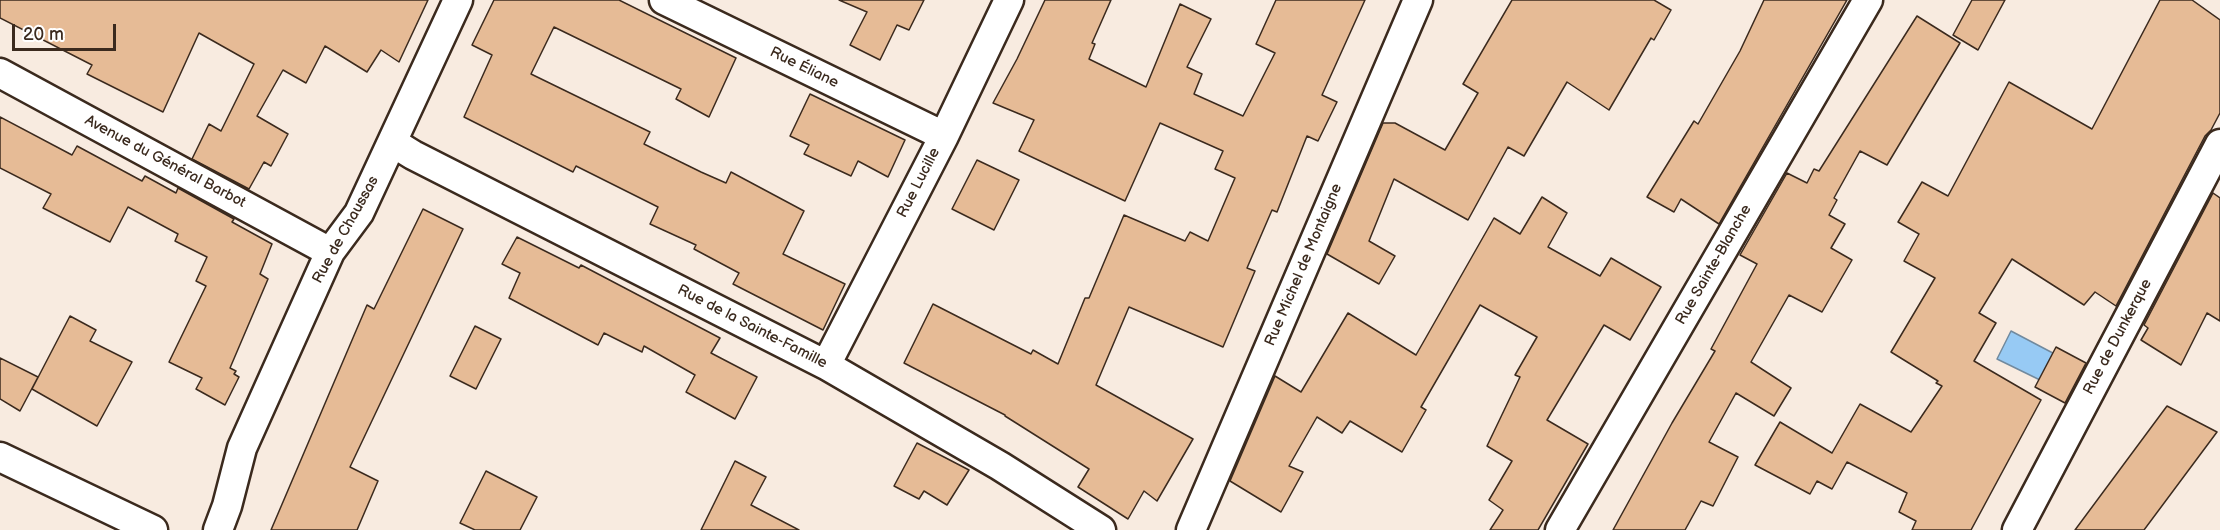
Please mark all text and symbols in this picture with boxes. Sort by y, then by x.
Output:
scale bar [15,12,118,50]
text: 20 m [23,24,64,45]
street label: Rue Éliane [767,44,841,92]
street label: Avenue du Général Barbot [81,112,249,212]
street label: Rue Lucille [894,145,944,221]
street label: Rue de Chaussas [309,173,383,287]
street label: Rue Michel de Montaigne [1262,181,1346,349]
street label: Rue Sainte-Blanche [1672,202,1756,328]
street label: Rue de Dunkerque [2080,276,2156,398]
street label: Rue de la Sainte-Famille [674,281,830,373]

